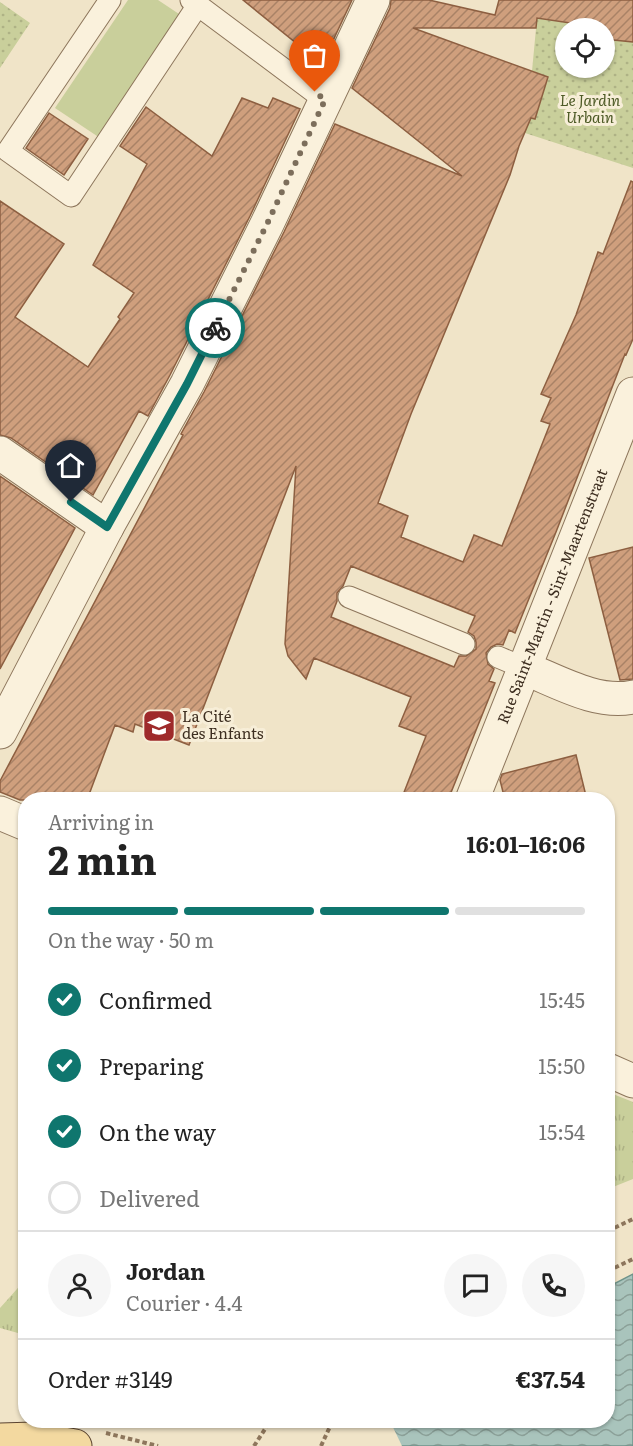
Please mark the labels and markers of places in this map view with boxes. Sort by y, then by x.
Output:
pin [289,30,340,92]
pin [45,440,96,502]
place label: La Cité des Enfants [182,704,264,744]
school or university icon: La Cité des Enfants [141,708,177,744]

